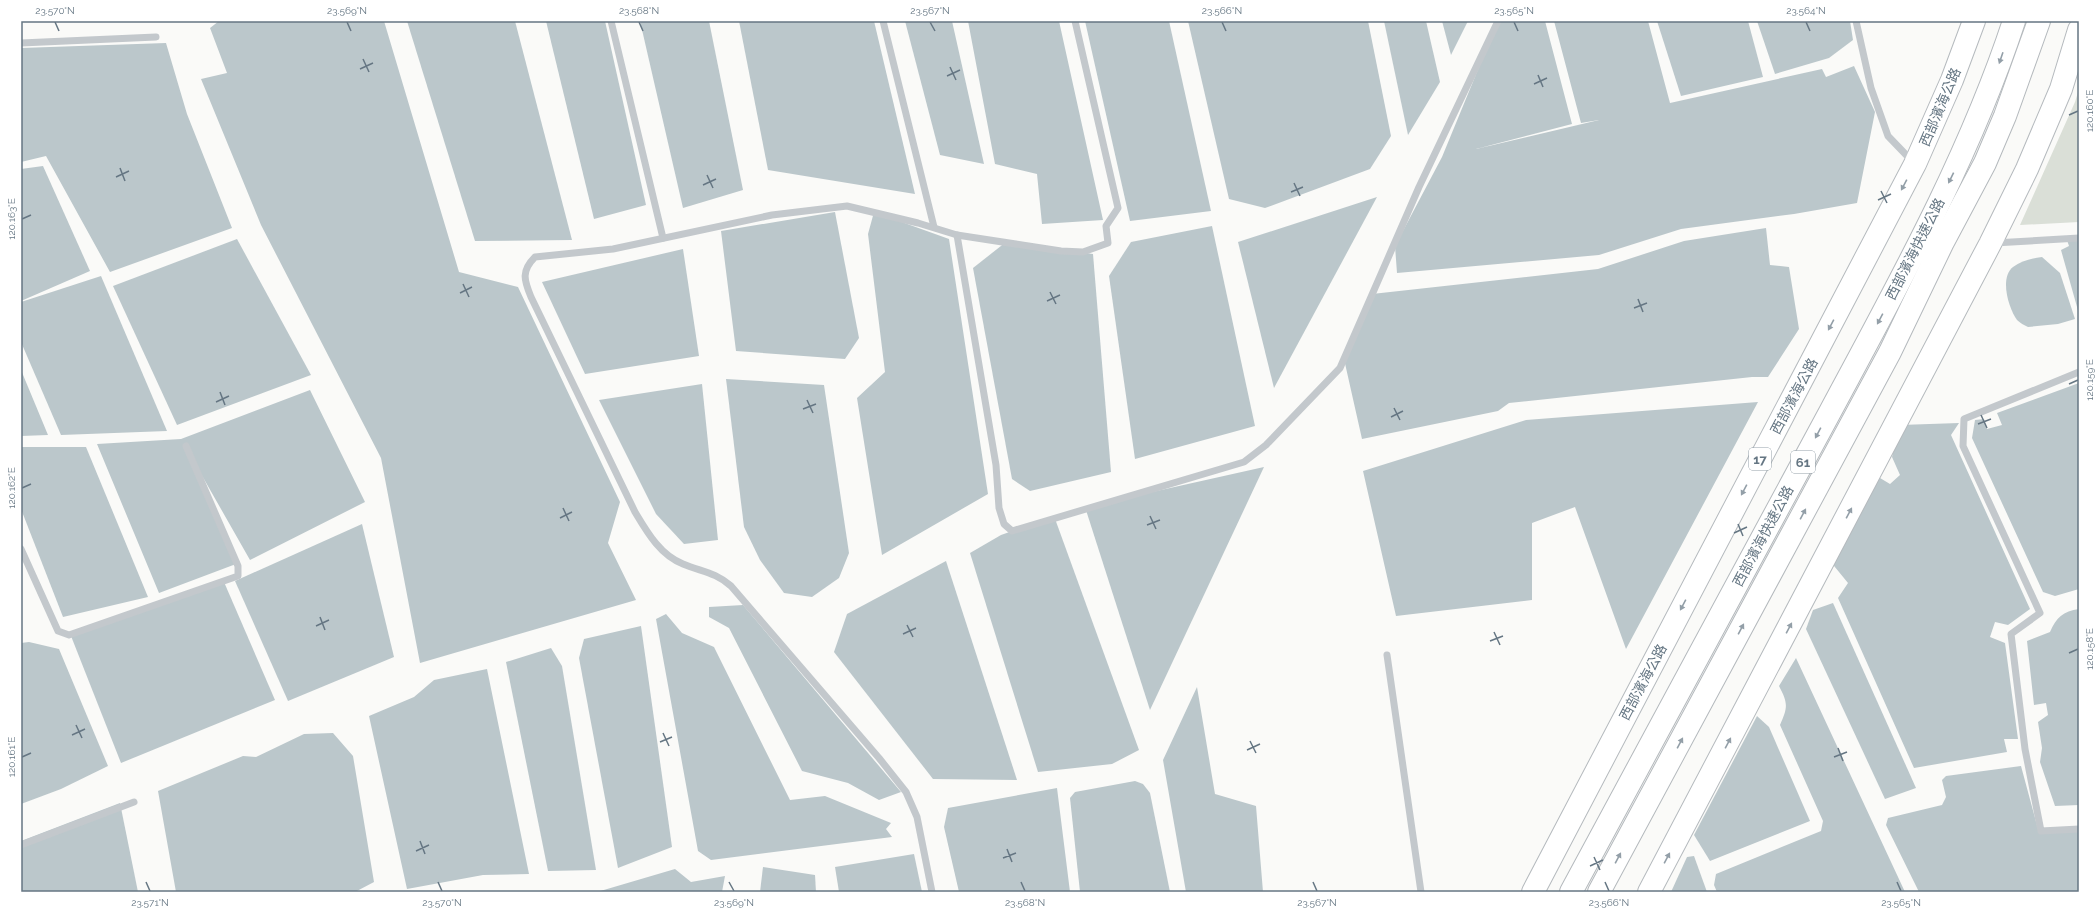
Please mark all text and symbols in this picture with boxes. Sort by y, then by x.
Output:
text: 23.570°N [35,5,75,16]
text: 23.569°N [327,5,367,16]
text: 23.568°N [619,5,659,16]
text: 23.567°N [910,5,950,16]
text: 23.566°N [1202,5,1242,16]
text: 23.565°N [1494,5,1534,16]
text: 23.564°N [1786,5,1826,16]
one-way arrow [1998,52,2004,64]
street label: 西部濱海公路 [1916,65,1964,149]
text: 120.160°E [2084,90,2095,132]
one-way arrow [1948,172,1954,183]
one-way arrow [1901,180,1907,191]
street label: 西部濱海快速公路 [1882,195,1948,303]
text: 120.163°E [6,198,17,240]
one-way arrow [1876,313,1883,325]
one-way arrow [1827,320,1834,331]
street label: 西部濱海公路 [1767,355,1821,437]
text: 120.159°E [2084,359,2095,401]
one-way arrow [1815,428,1822,439]
road number: 17 [1749,448,1771,470]
road number: 61 [1791,451,1815,473]
text: 120.162°E [6,467,17,509]
street label: 西部濱海快速公路 [1730,483,1796,589]
one-way arrow [1741,484,1747,496]
one-way arrow [1846,507,1852,518]
one-way arrow [1800,509,1806,520]
one-way arrow [1680,599,1687,611]
one-way arrow [1785,622,1792,633]
one-way arrow [1738,623,1745,635]
text: 120.158°E [2084,628,2095,670]
street label: 西部濱海公路 [1616,641,1670,723]
text: 120.161°E [6,737,17,777]
one-way arrow [1676,737,1683,749]
one-way arrow [1725,737,1731,748]
one-way arrow [1615,852,1621,863]
one-way arrow [1664,852,1670,863]
text: 23.571°N [131,897,169,908]
text: 23.570°N [422,897,462,908]
text: 23.569°N [714,897,754,908]
text: 23.568°N [1005,897,1045,908]
text: 23.567°N [1297,897,1337,908]
text: 23.566°N [1589,897,1629,908]
text: 23.565°N [1881,897,1921,908]

